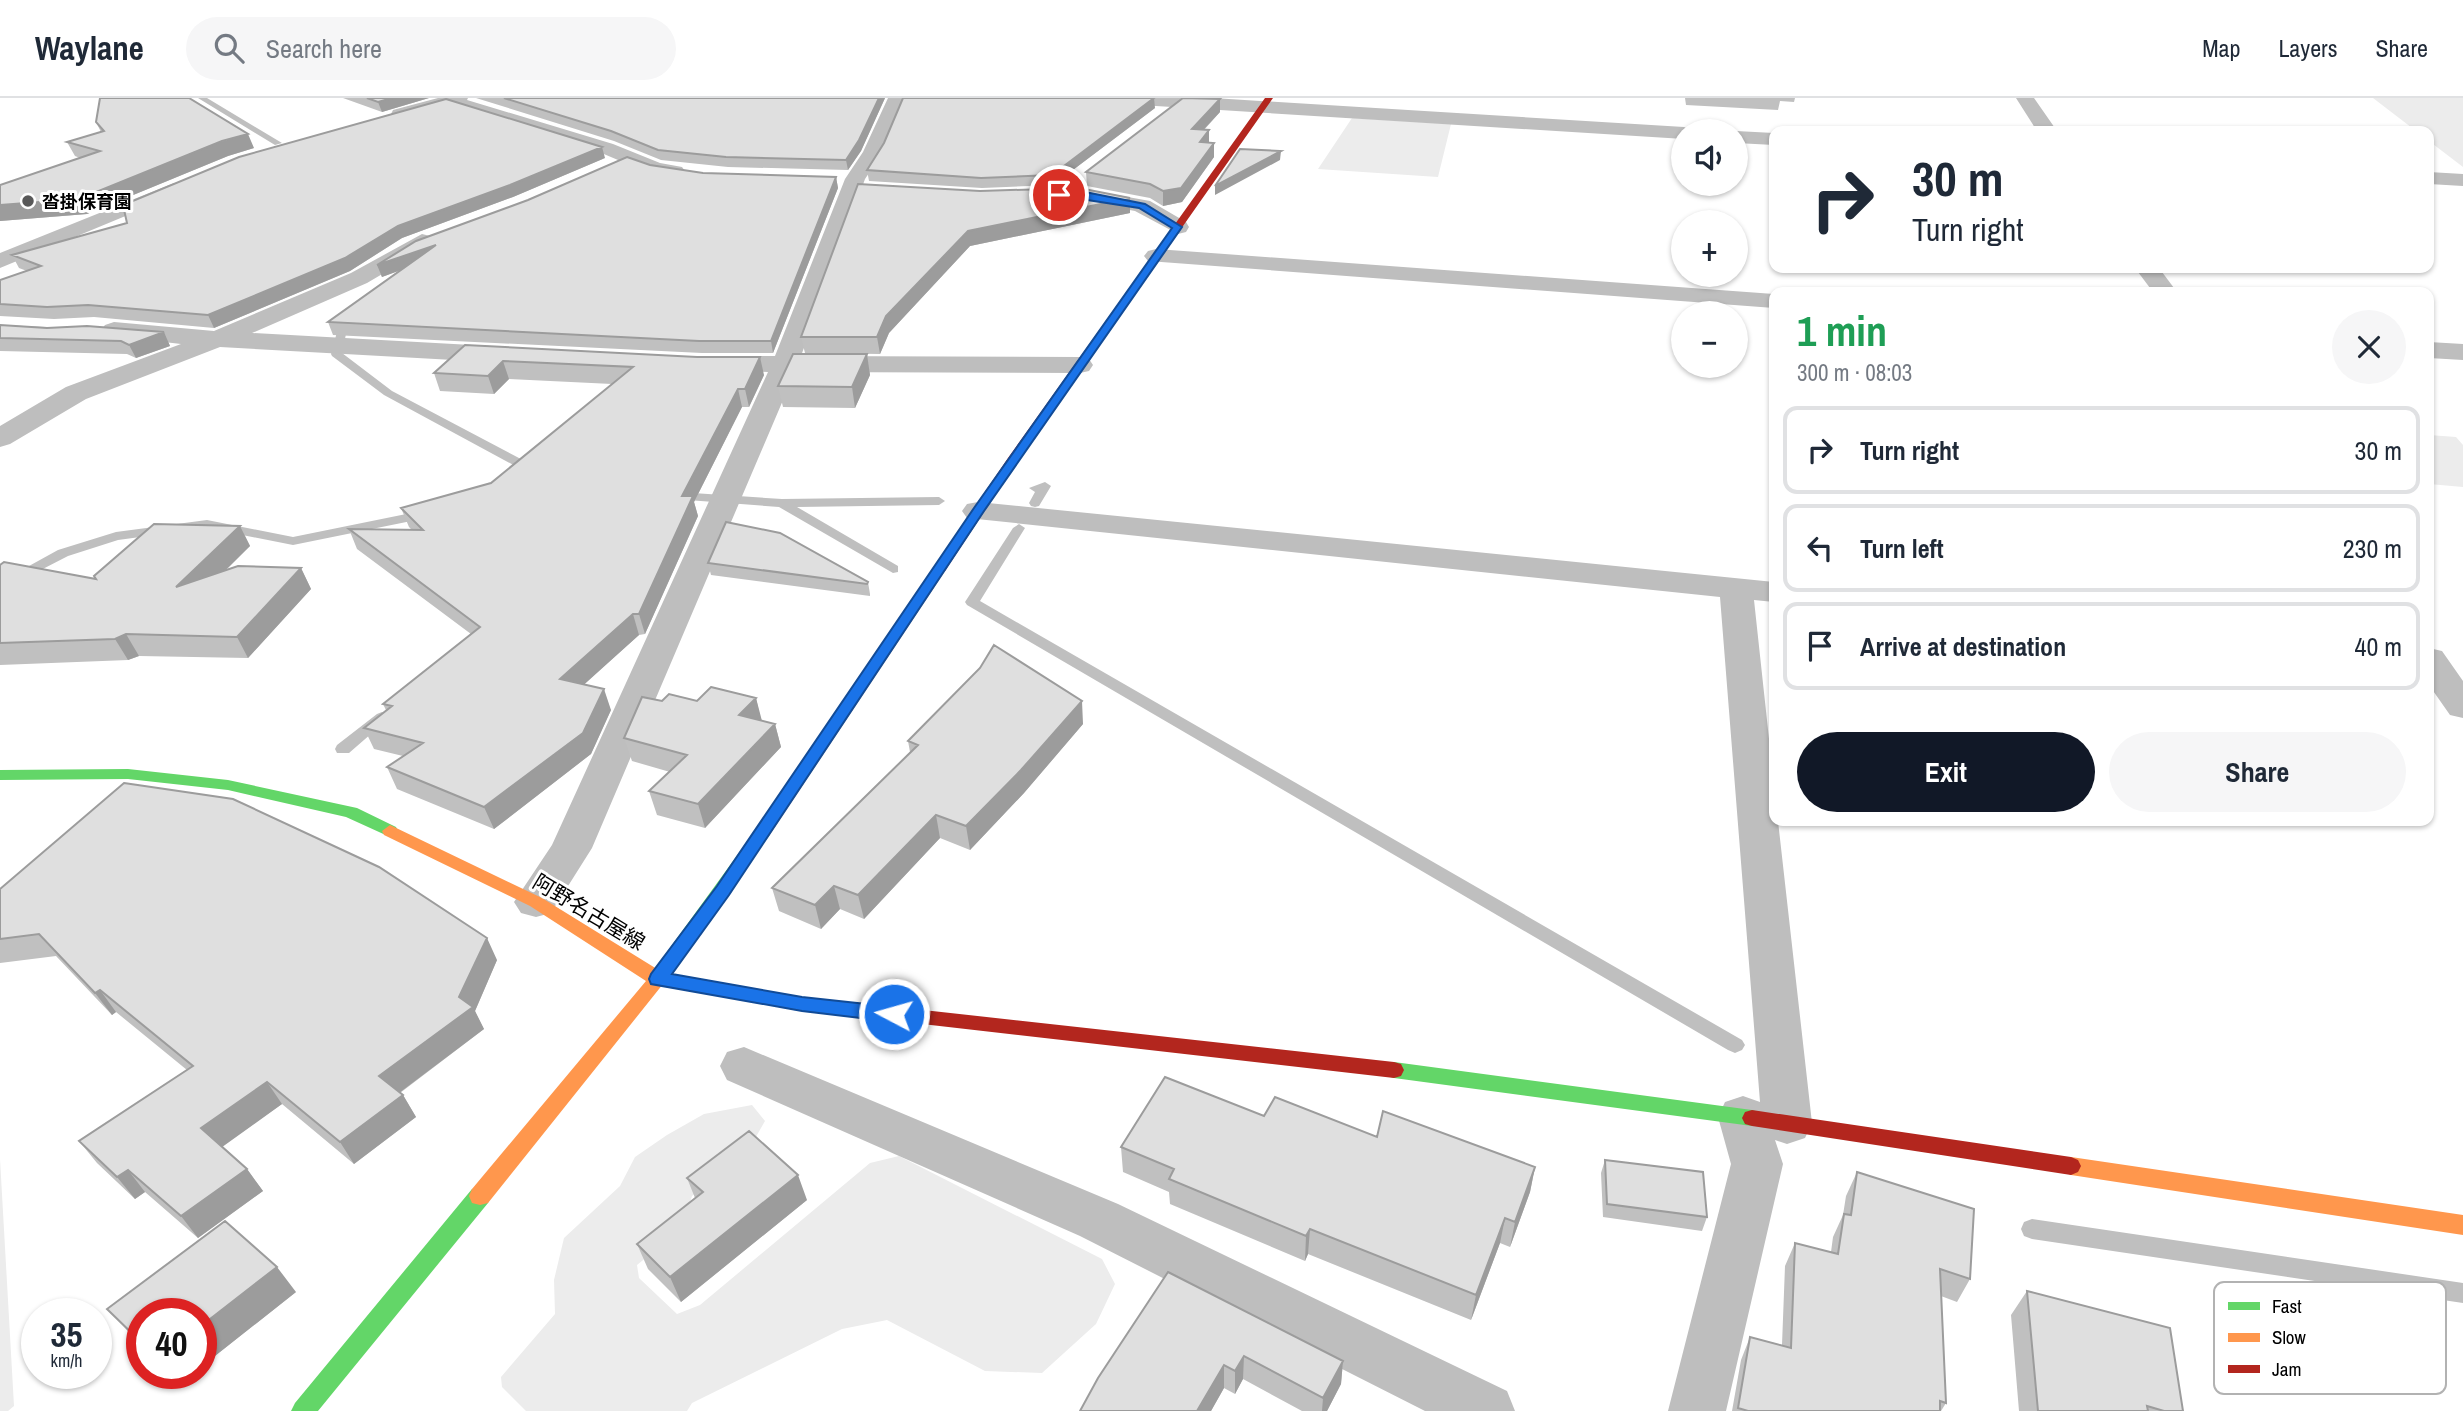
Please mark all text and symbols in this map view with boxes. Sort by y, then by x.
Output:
search box [186,17,676,80]
text: Waylane [35,26,144,70]
icon: search [210,29,248,67]
text: Search here [266,31,382,66]
text: Map [2202,32,2240,64]
text: Layers [2278,32,2337,64]
text: Share [2375,32,2428,64]
map controls [1671,119,1748,378]
button: sound [1671,119,1748,196]
text: 30 m [1912,145,2004,211]
icon: right [1797,154,1888,245]
pin [1029,165,1089,225]
icon: arrive [1040,176,1078,214]
place label: 沓掛保育園 [42,189,132,214]
marker: 沓掛保育園 [20,193,36,209]
text: Turn right [1912,208,2024,251]
button: + [1671,210,1748,287]
button: − [1671,301,1748,378]
text: 1 min [1797,303,1887,359]
button: close [2332,310,2406,384]
text: 300 m · 08:03 [1797,357,1912,388]
icon: right [1801,431,1839,469]
text: Turn right [1860,433,1959,468]
text: 30 m [2355,433,2402,468]
icon: left [1801,529,1839,567]
text: Turn left [1860,531,1944,566]
text: 230 m [2343,531,2402,566]
icon: arrive [1801,627,1839,665]
text: Arrive at destination [1860,629,2066,664]
text: 40 m [2355,629,2402,664]
button: Exit [1797,732,2095,812]
button: Share [2109,732,2406,812]
street label: 阿野名古屋線 [528,867,650,957]
position arrow [857,977,931,1051]
legend [2214,1282,2446,1394]
text: Fast [2272,1293,2302,1319]
speed limit sign: 40 [126,1298,217,1389]
text: 35 [51,1311,82,1358]
text: Slow [2272,1324,2307,1350]
text: km/h [51,1348,83,1373]
text: Jam [2272,1356,2301,1382]

